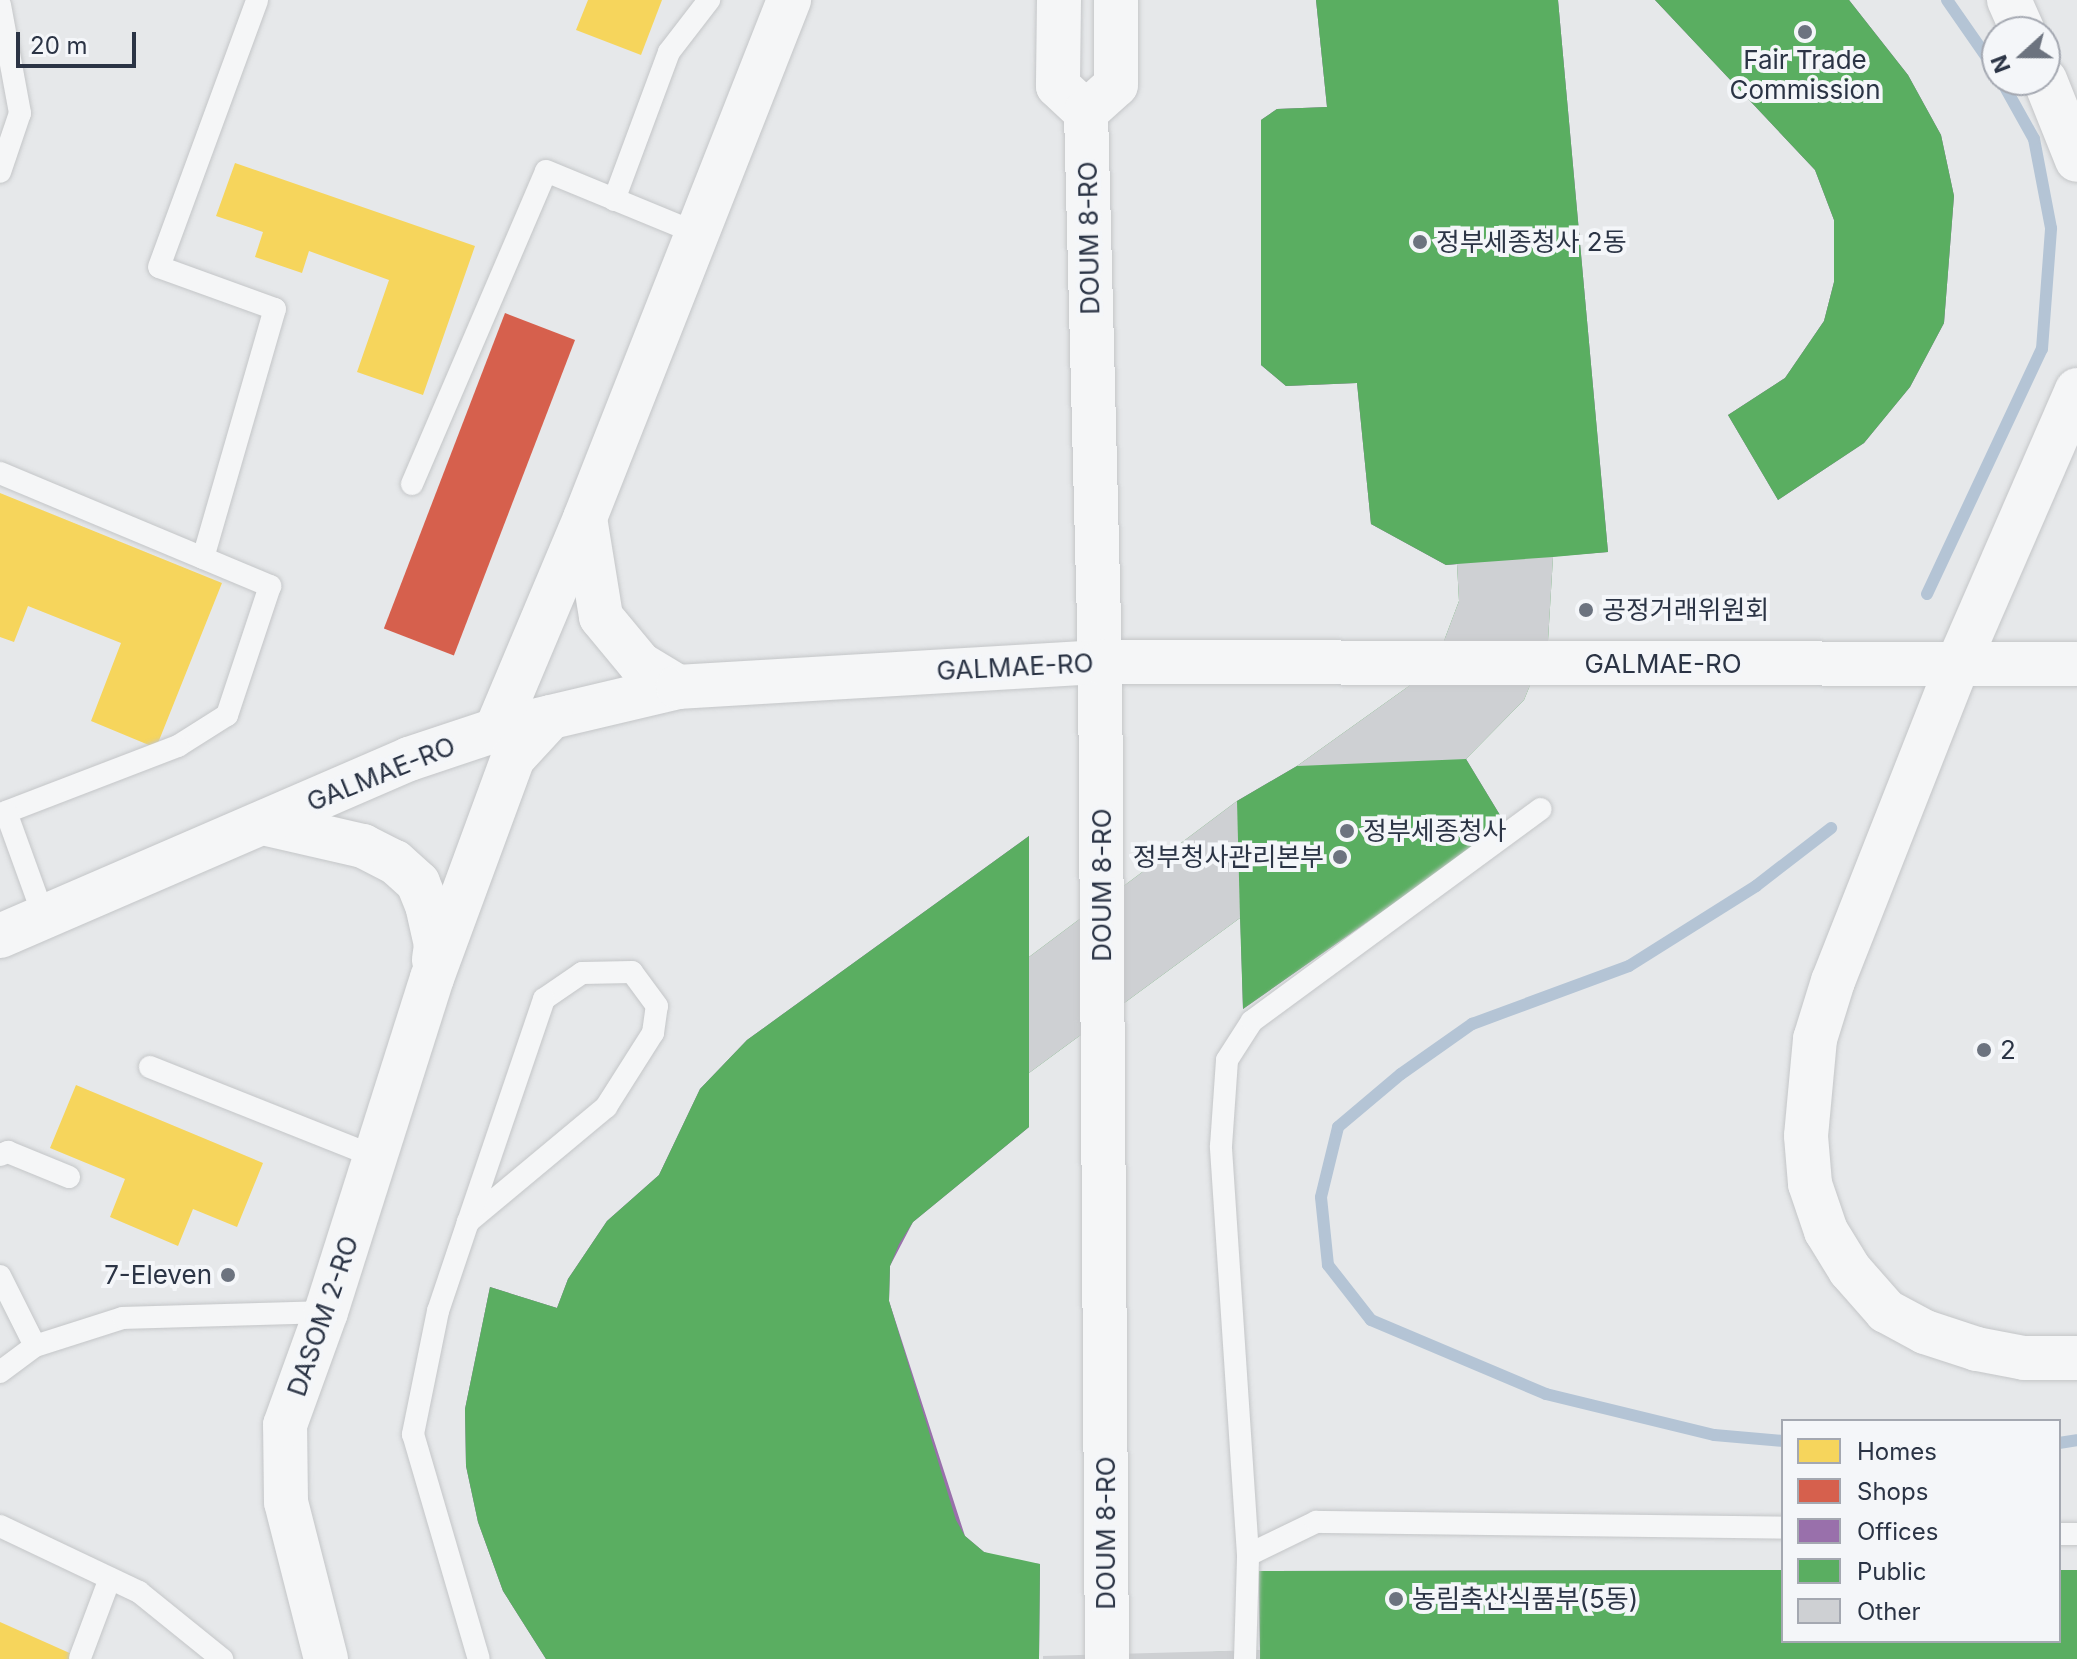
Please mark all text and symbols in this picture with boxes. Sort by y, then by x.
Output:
scale bar [20,16,140,66]
north arrow [1981,16,2061,96]
marker: Fair Trade Commission [1796,23,1814,41]
text: 20 m [30,31,88,60]
place label: Fair Trade Commission [1729,44,1881,106]
text: N [1985,51,2016,76]
street label: DOUM 8-RO [1072,161,1106,315]
place label: 정부세종청사 2동 [1436,226,1627,258]
marker: 정부세종청사 2동 [1411,233,1429,251]
place label: 공정거래위원회 [1602,594,1769,626]
marker: 공정거래위원회 [1577,601,1595,619]
street label: GALMAE-RO [936,647,1094,687]
street label: GALMAE-RO [1584,648,1742,680]
street label: GALMAE-RO [302,730,460,818]
street label: DOUM 8-RO [1086,808,1118,962]
place label: 정부세종청사 [1363,815,1507,847]
marker: 정부세종청사 [1338,822,1356,840]
place label: 정부청사관리본부 [1133,841,1324,873]
marker: 정부청사관리본부 [1331,848,1349,866]
place label: 2 [2000,1034,2016,1066]
marker: 2 [1975,1041,1993,1059]
street label: DASOM 2-RO [281,1232,365,1400]
place label: 7-Eleven [104,1259,212,1291]
marker: 7-Eleven [219,1266,237,1284]
legend [1781,1419,2061,1643]
text: Homes [1857,1437,1937,1466]
street label: DOUM 8-RO [1090,1456,1122,1610]
text: Shops [1857,1477,1928,1506]
text: Offices [1857,1517,1938,1546]
text: Public [1857,1557,1927,1586]
place label: 농림축산식품부(5동) [1412,1583,1638,1615]
marker: 농림축산식품부(5동) [1387,1590,1405,1608]
text: Other [1857,1597,1920,1626]

